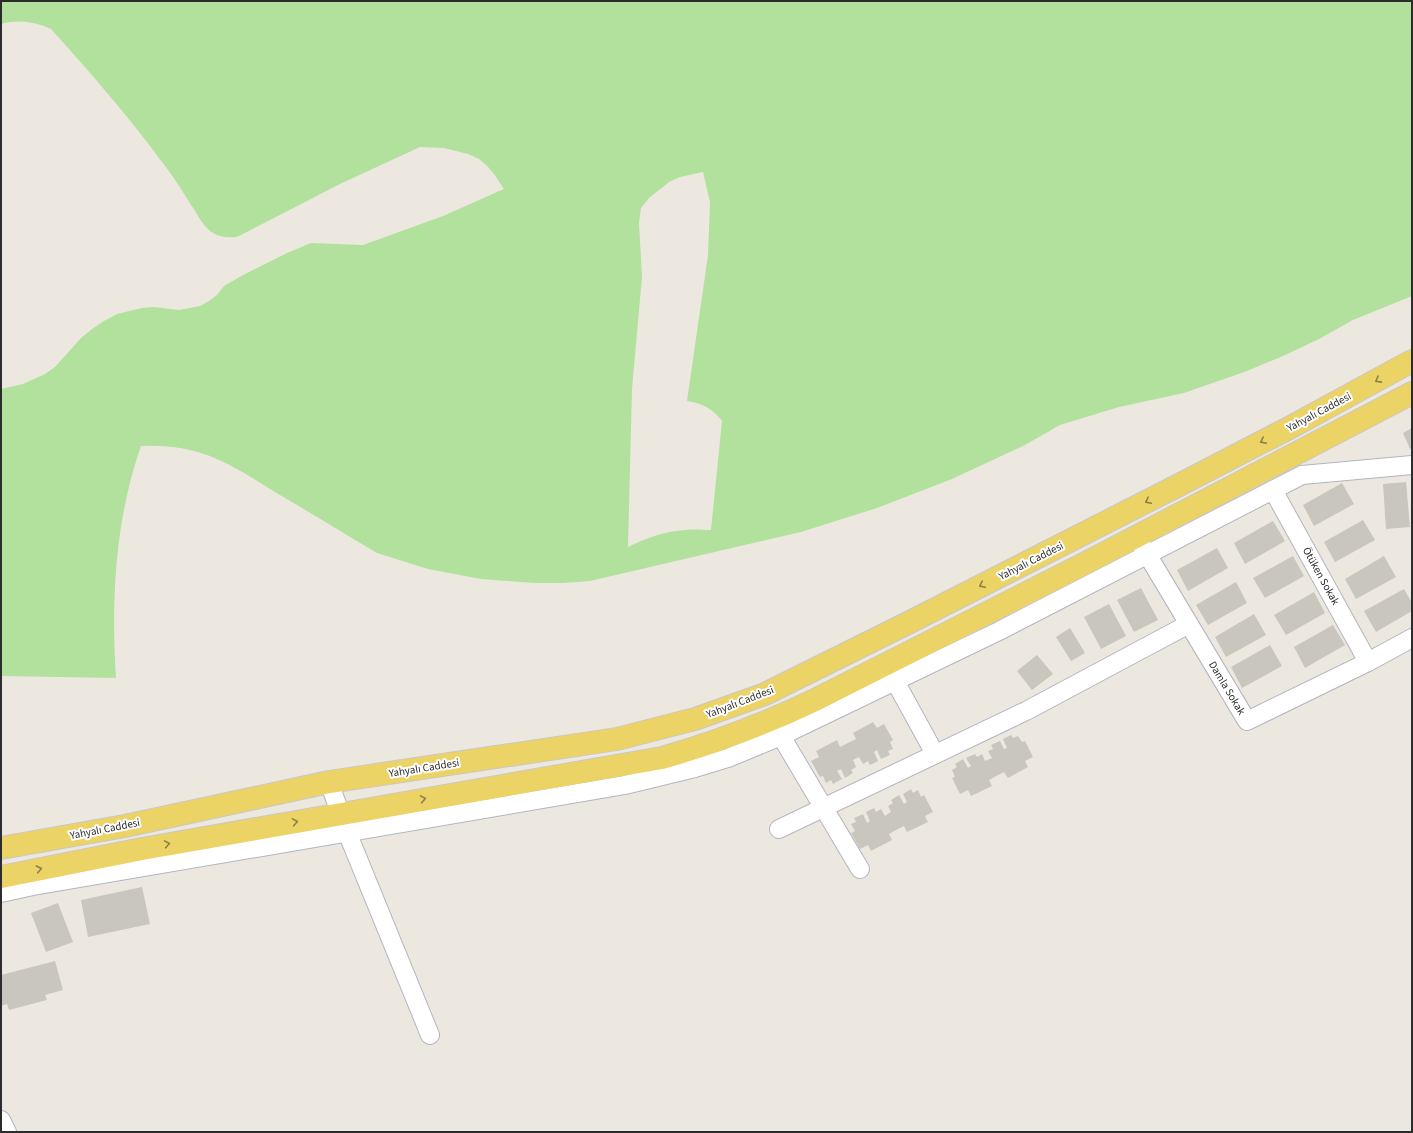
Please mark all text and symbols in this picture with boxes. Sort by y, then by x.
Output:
one-way arrow [1375,375,1382,382]
street label: Yahyalı Caddesi [1283,389,1354,436]
one-way arrow [1260,437,1267,444]
one-way arrow [1144,496,1152,504]
street label: Yahyalı Caddesi [995,538,1066,584]
street label: Ötüken Sokak [1299,544,1343,608]
one-way arrow [979,581,986,588]
street label: Damla Sokak [1205,658,1249,718]
street label: Yahyalı Caddesi [703,682,776,722]
street label: Yahyalı Caddesi [387,755,460,781]
one-way arrow [420,795,426,804]
street label: Yahyalı Caddesi [68,815,141,843]
one-way arrow [292,818,298,827]
one-way arrow [164,840,170,849]
one-way arrow [36,865,42,874]

